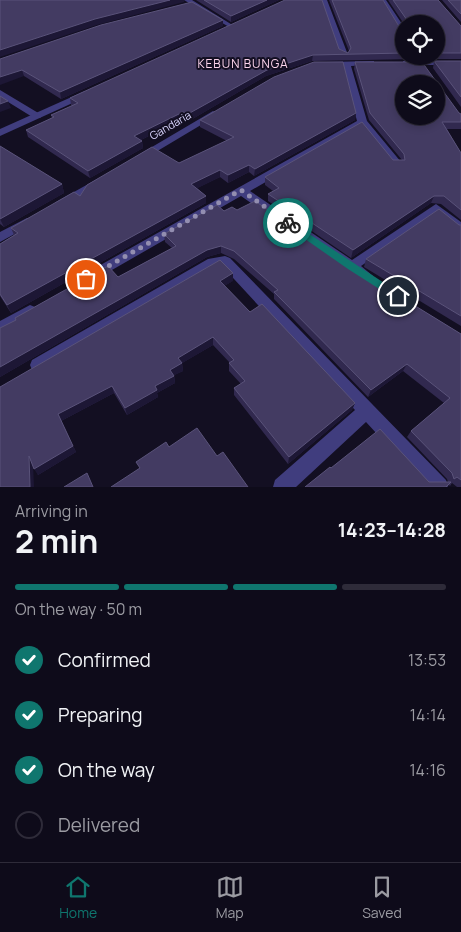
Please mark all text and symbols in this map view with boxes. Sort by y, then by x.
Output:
map controls [395,15,445,125]
button: locate [395,15,445,65]
district label: KEBUN BUNGA [197,55,289,72]
button: layers [395,75,445,125]
street label: Gandaria [146,107,194,143]
courier [263,198,313,248]
icon: bike [274,209,302,237]
pin [65,258,107,300]
icon: bag [72,265,100,293]
pin [377,275,419,317]
icon: home [384,282,412,310]
text: Arriving in [15,500,88,522]
text: 14:23–14:28 [338,517,446,543]
text: 2 min [15,519,98,563]
text: On the way · 50 m [15,598,142,620]
icon: check [15,646,43,674]
text: Confirmed [58,647,151,673]
text: 13:53 [408,649,446,671]
icon: check [15,701,43,729]
text: Preparing [58,702,143,728]
text: 14:14 [410,704,446,726]
icon: check [15,756,43,784]
text: On the way [58,757,155,783]
text: 14:16 [409,759,446,781]
text: Delivered [58,812,140,838]
tab: Home [59,873,97,922]
tab: Map [216,873,244,922]
tab: Saved [362,873,402,922]

